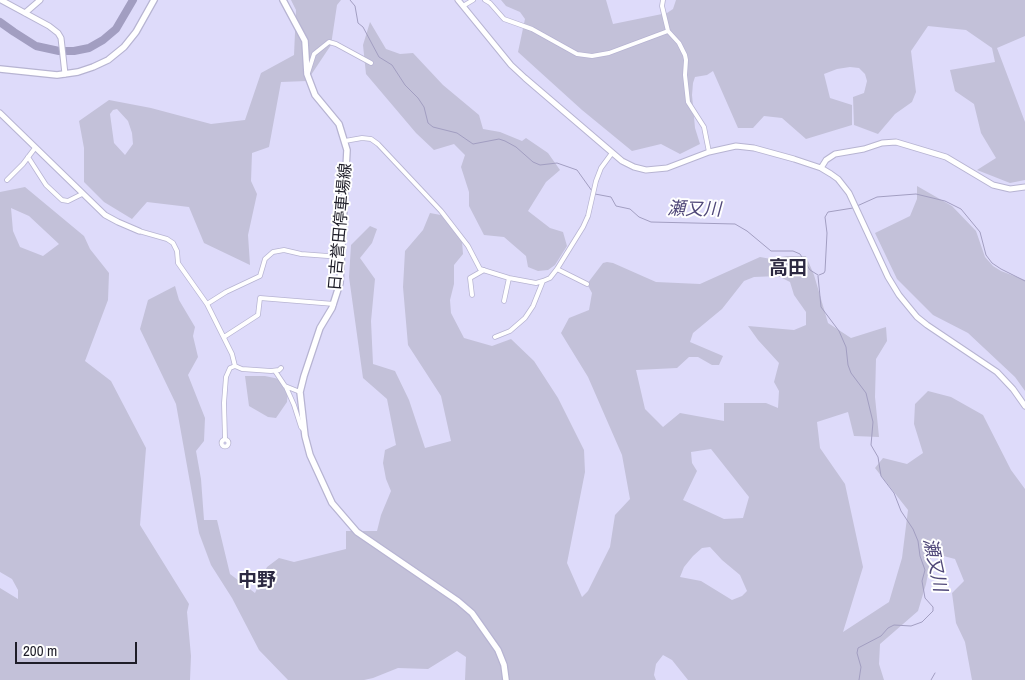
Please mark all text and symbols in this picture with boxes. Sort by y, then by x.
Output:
street label: 日吉誉田停車場線 [326,162,356,292]
water label: 瀬又川 [667,199,721,221]
district label: 高田 [769,258,807,280]
water label: 瀬又川 [918,536,950,594]
district label: 中野 [238,570,276,592]
scale bar [18,632,140,664]
text: 200 m [23,640,57,661]

